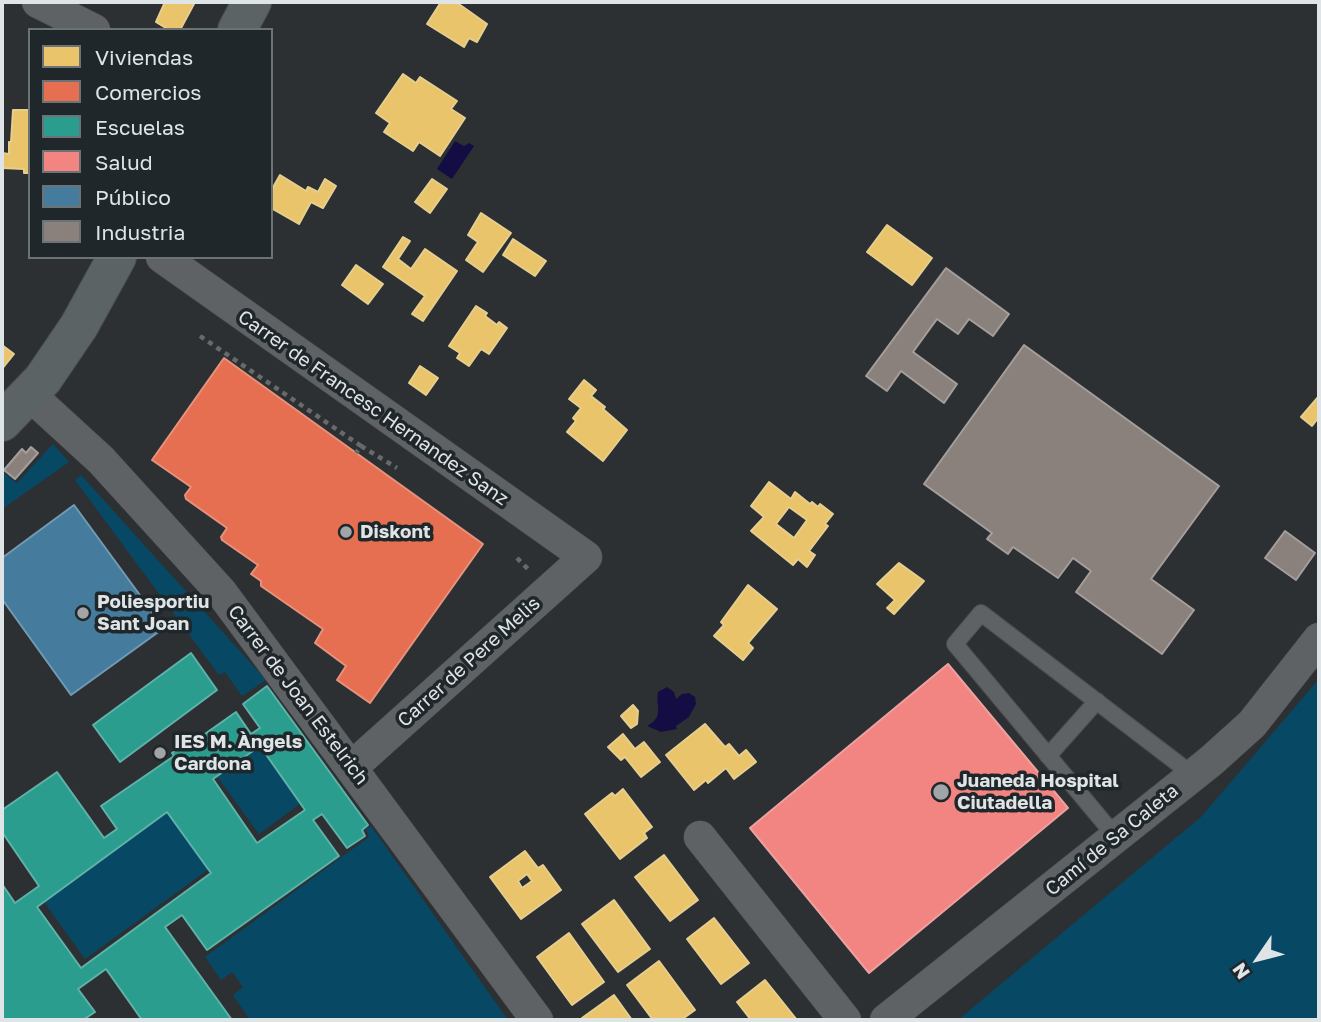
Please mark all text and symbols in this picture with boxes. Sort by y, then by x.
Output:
legend [28,28,273,259]
text: Viviendas [95,44,193,70]
text: Comercios [95,79,201,105]
text: Escuelas [95,114,185,140]
text: Salud [95,149,153,175]
text: Público [95,184,171,210]
text: Industria [95,219,185,245]
street label: Carrer de Francesc Hernandez Sanz [233,306,513,510]
place label: Diskont [360,521,431,543]
marker: Diskont [338,524,354,540]
place label: Poliesportiu Sant Joan [97,591,209,635]
street label: Carrer de Pere Melis [393,592,545,732]
street label: Carrer de Joan Estelrich [223,601,373,789]
marker: Poliesportiu Sant Joan [75,605,91,621]
place label: IES M. Àngels Cardona [174,731,302,775]
marker: IES M. Àngels Cardona [152,745,168,761]
place label: Juaneda Hospital Ciutadella [957,770,1119,814]
street label: Camí de Sa Caleta [1041,779,1183,901]
marker: Juaneda Hospital Ciutadella [931,782,951,802]
north arrow [1223,924,1293,994]
text: N [1227,959,1254,984]

